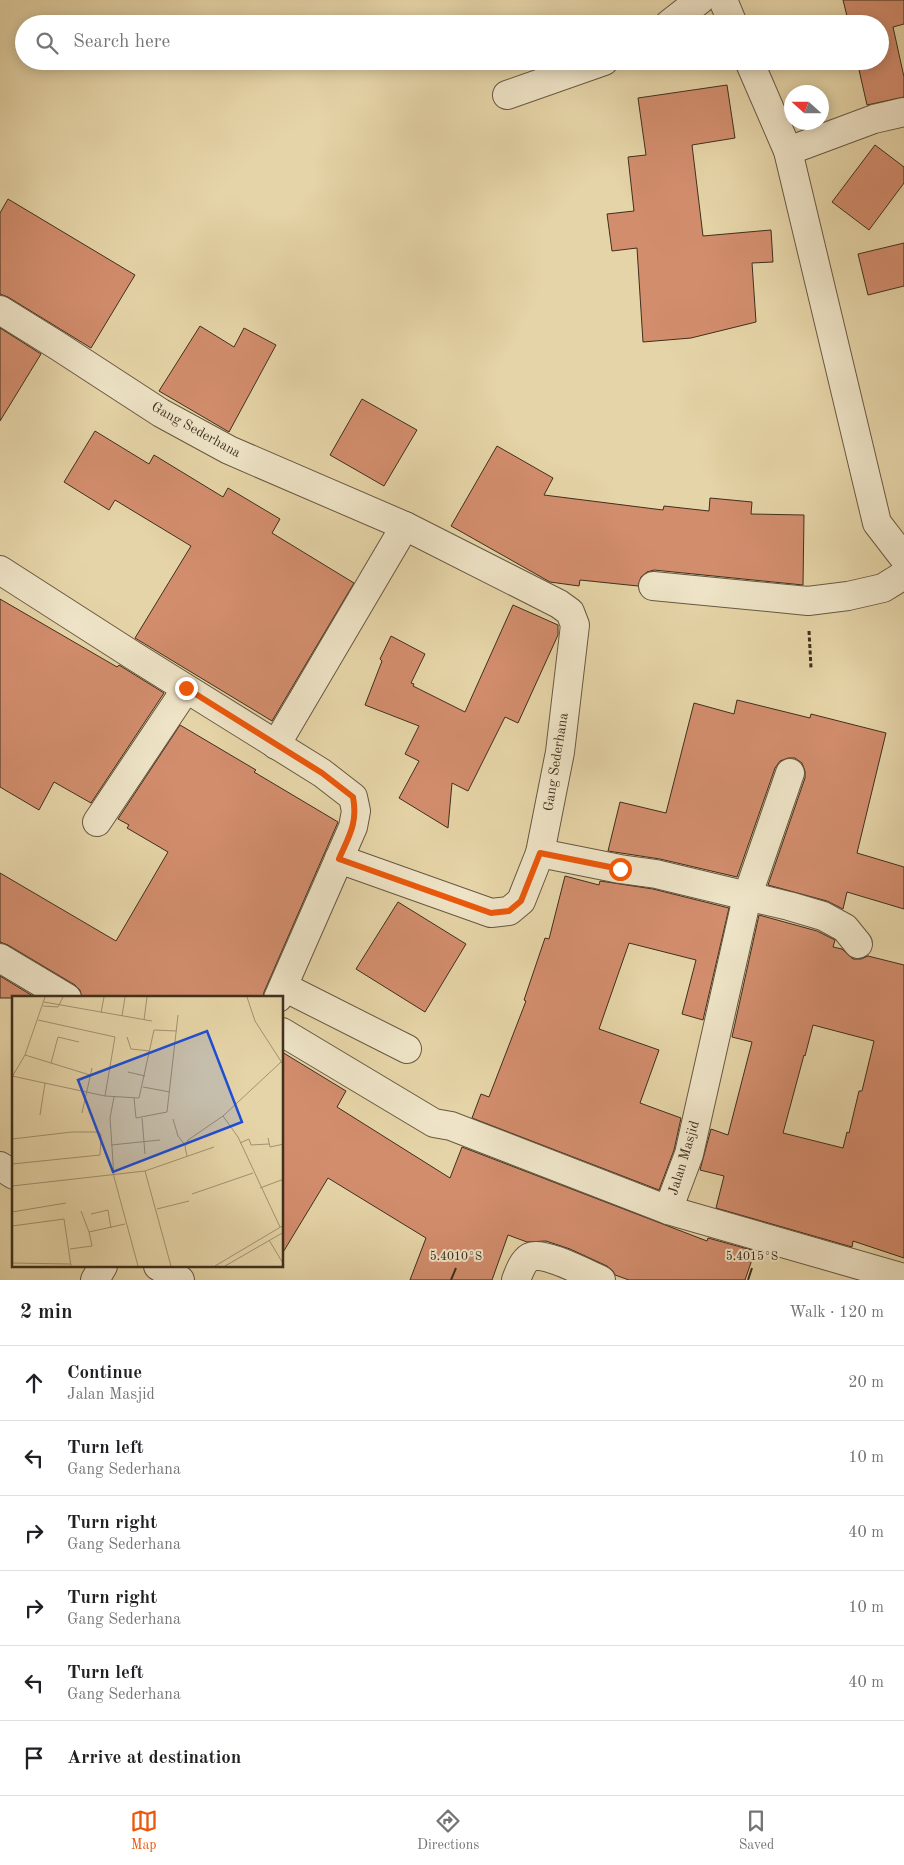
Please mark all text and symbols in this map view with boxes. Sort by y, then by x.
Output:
search box [15,15,889,70]
icon: search [33,29,61,57]
text: Search here [73,33,170,52]
north arrow [784,85,829,130]
street label: Gang Sederhana [149,400,243,460]
route end [175,677,198,700]
street label: Gang Sederhana [541,712,571,812]
route start [609,858,632,881]
inset map [12,996,284,1268]
street label: Jalan Masjid [666,1119,702,1197]
text: 5.4010°S [430,1250,482,1263]
text: 5.4015°S [726,1250,778,1263]
text: 2 min [20,1302,73,1323]
text: Walk · 120 m [789,1305,884,1321]
text: Continue [67,1364,142,1383]
icon: ahead [20,1369,48,1397]
text: 20 m [848,1375,884,1391]
text: Jalan Masjid [67,1387,155,1403]
text: Turn left [67,1439,144,1458]
icon: left [20,1444,48,1472]
text: 10 m [848,1450,884,1466]
text: Gang Sederhana [67,1462,181,1478]
text: Turn right [67,1514,157,1533]
icon: right [20,1519,48,1547]
text: 40 m [848,1525,884,1541]
text: Gang Sederhana [67,1537,181,1553]
text: Turn right [67,1589,157,1608]
icon: right [20,1594,48,1622]
text: 10 m [848,1600,884,1616]
text: Gang Sederhana [67,1612,181,1628]
text: Turn left [67,1664,144,1683]
icon: left [20,1669,48,1697]
text: 40 m [848,1675,884,1691]
text: Gang Sederhana [67,1687,181,1703]
icon: arrive [20,1744,48,1772]
text: Arrive at destination [67,1749,241,1768]
tab: Map [130,1807,158,1854]
tab: Directions [417,1807,479,1854]
tab: Saved [739,1807,774,1854]

